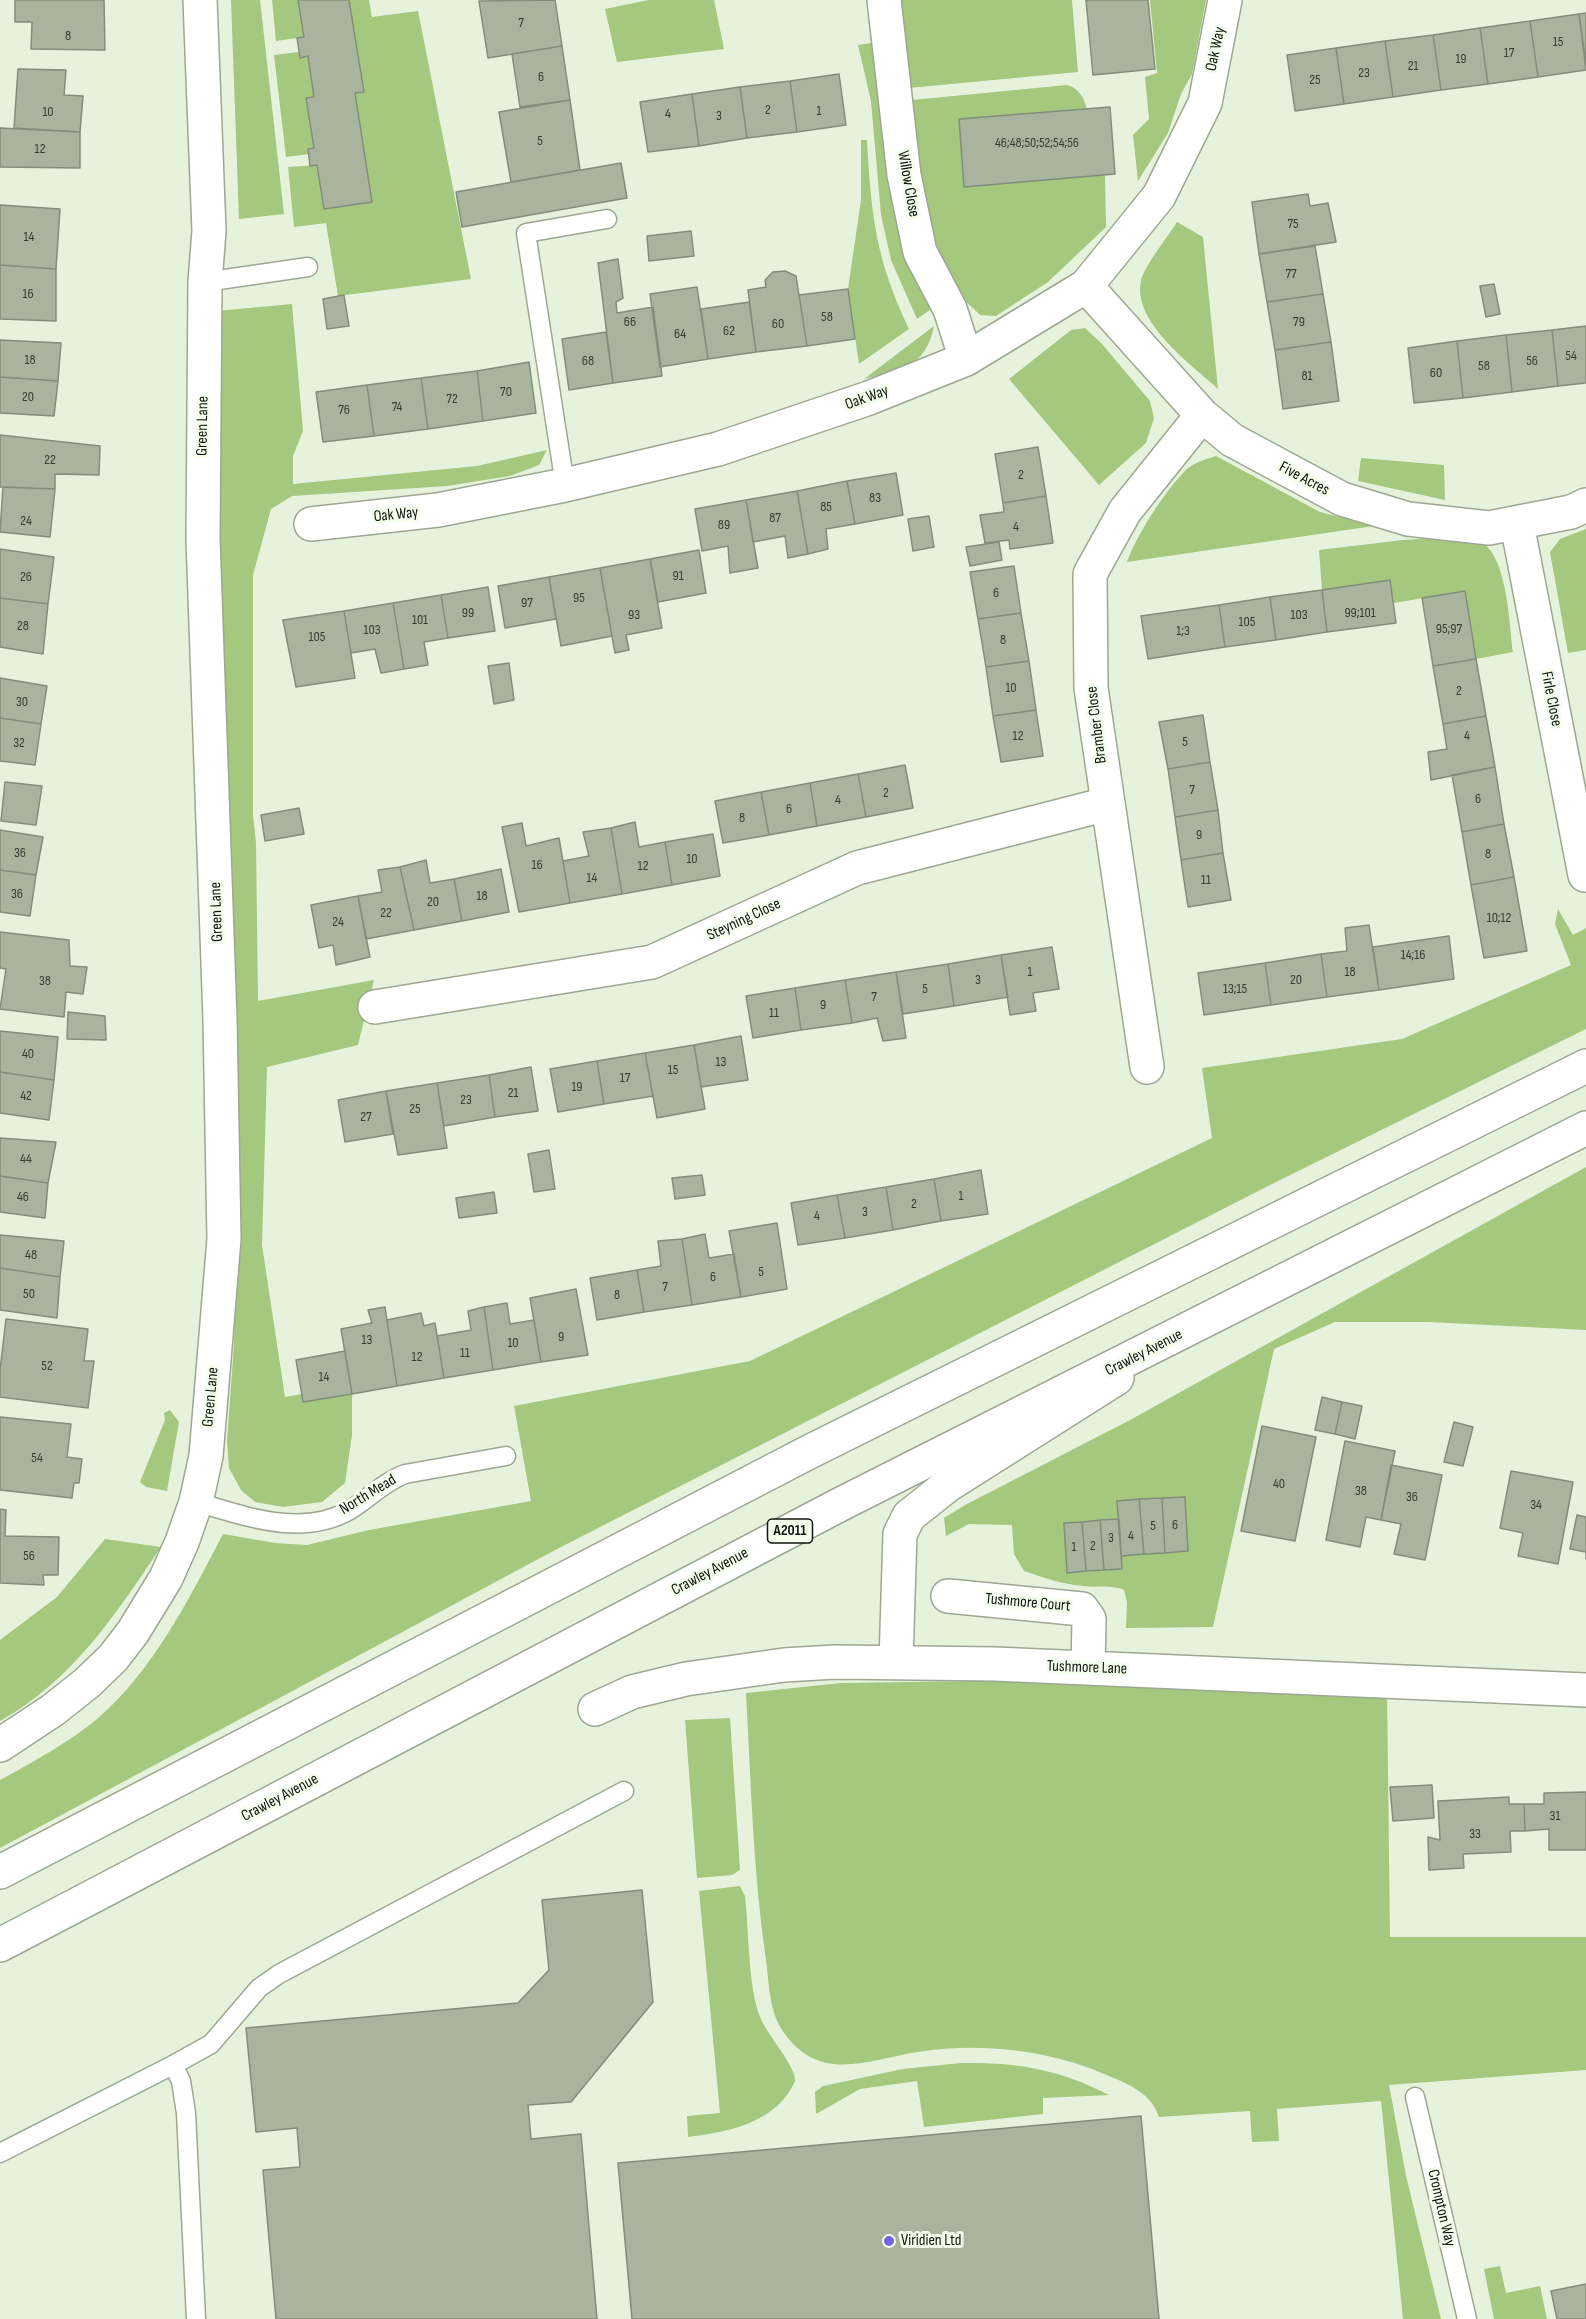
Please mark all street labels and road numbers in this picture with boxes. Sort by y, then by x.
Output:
street label: Oak Way [1202,25,1230,73]
street label: Willow Close [893,149,923,219]
street label: Oak Way [843,381,891,415]
street label: Green Lane [193,396,213,456]
street label: Five Acres [1276,458,1332,500]
street label: Oak Way [373,503,419,527]
street label: Firle Close [1536,670,1566,728]
street label: Bramber Close [1083,685,1111,765]
street label: Green Lane [206,882,228,942]
street label: Steyning Close [704,895,784,945]
street label: Crawley Avenue [1102,1325,1186,1381]
street label: Green Lane [199,1366,223,1428]
street label: North Mead [336,1471,400,1519]
road number: A2011 [768,1519,812,1543]
street label: Crawley Avenue [668,1544,752,1600]
street label: Tushmore Court [985,1590,1071,1616]
street label: Tushmore Lane [1047,1657,1127,1679]
street label: Crawley Avenue [238,1770,322,1826]
street label: Crompton Way [1423,2168,1459,2248]

